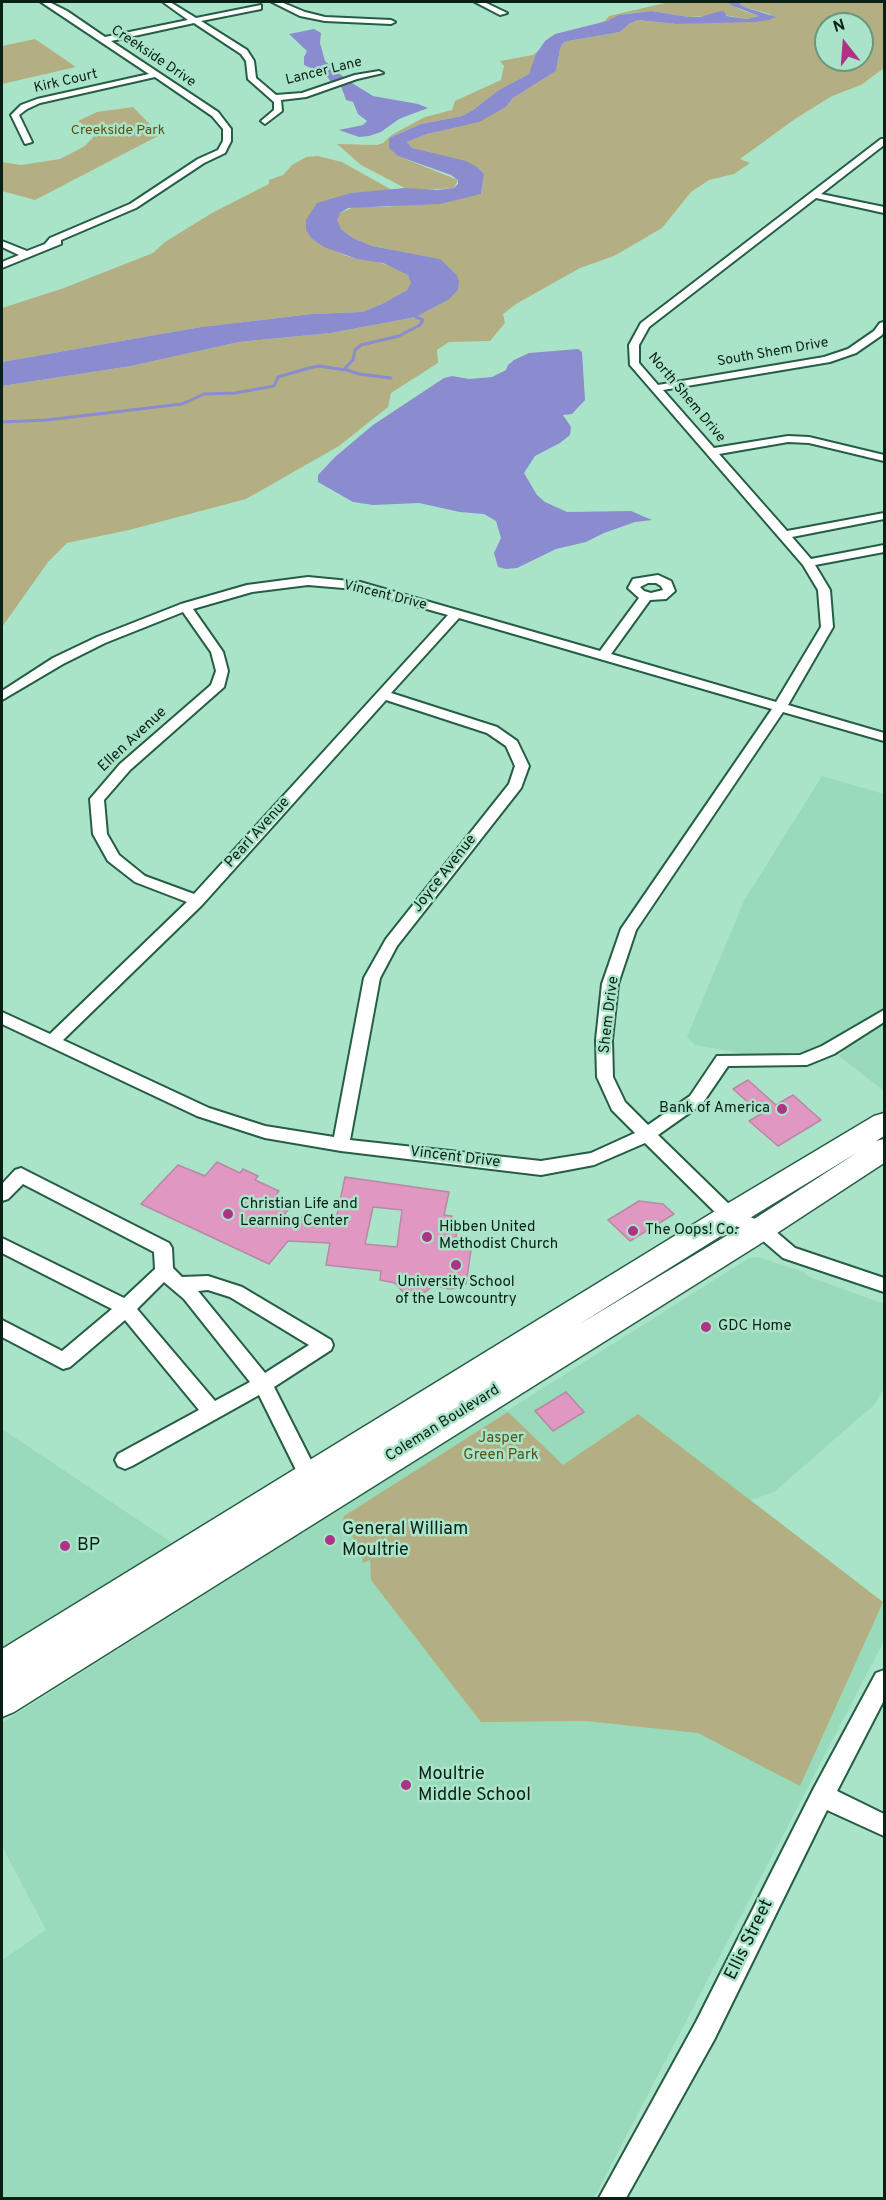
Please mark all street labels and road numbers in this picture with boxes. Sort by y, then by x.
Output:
street label: Creekside Drive [107,22,199,92]
street label: Lancer Lane [284,54,364,90]
street label: Kirk Court [33,67,99,97]
street label: South Shem Drive [716,335,830,371]
street label: North Shem Drive [644,350,728,446]
street label: Vincent Drive [342,578,428,614]
street label: Ellen Avenue [95,704,171,776]
street label: Pearl Avenue [222,794,294,872]
street label: Joyce Avenue [409,832,481,916]
street label: Shem Drive [596,975,624,1055]
street label: Vincent Drive [409,1144,501,1172]
street label: Coleman Boulevard [383,1382,503,1466]
street label: Ellis Street [721,1896,779,1984]

